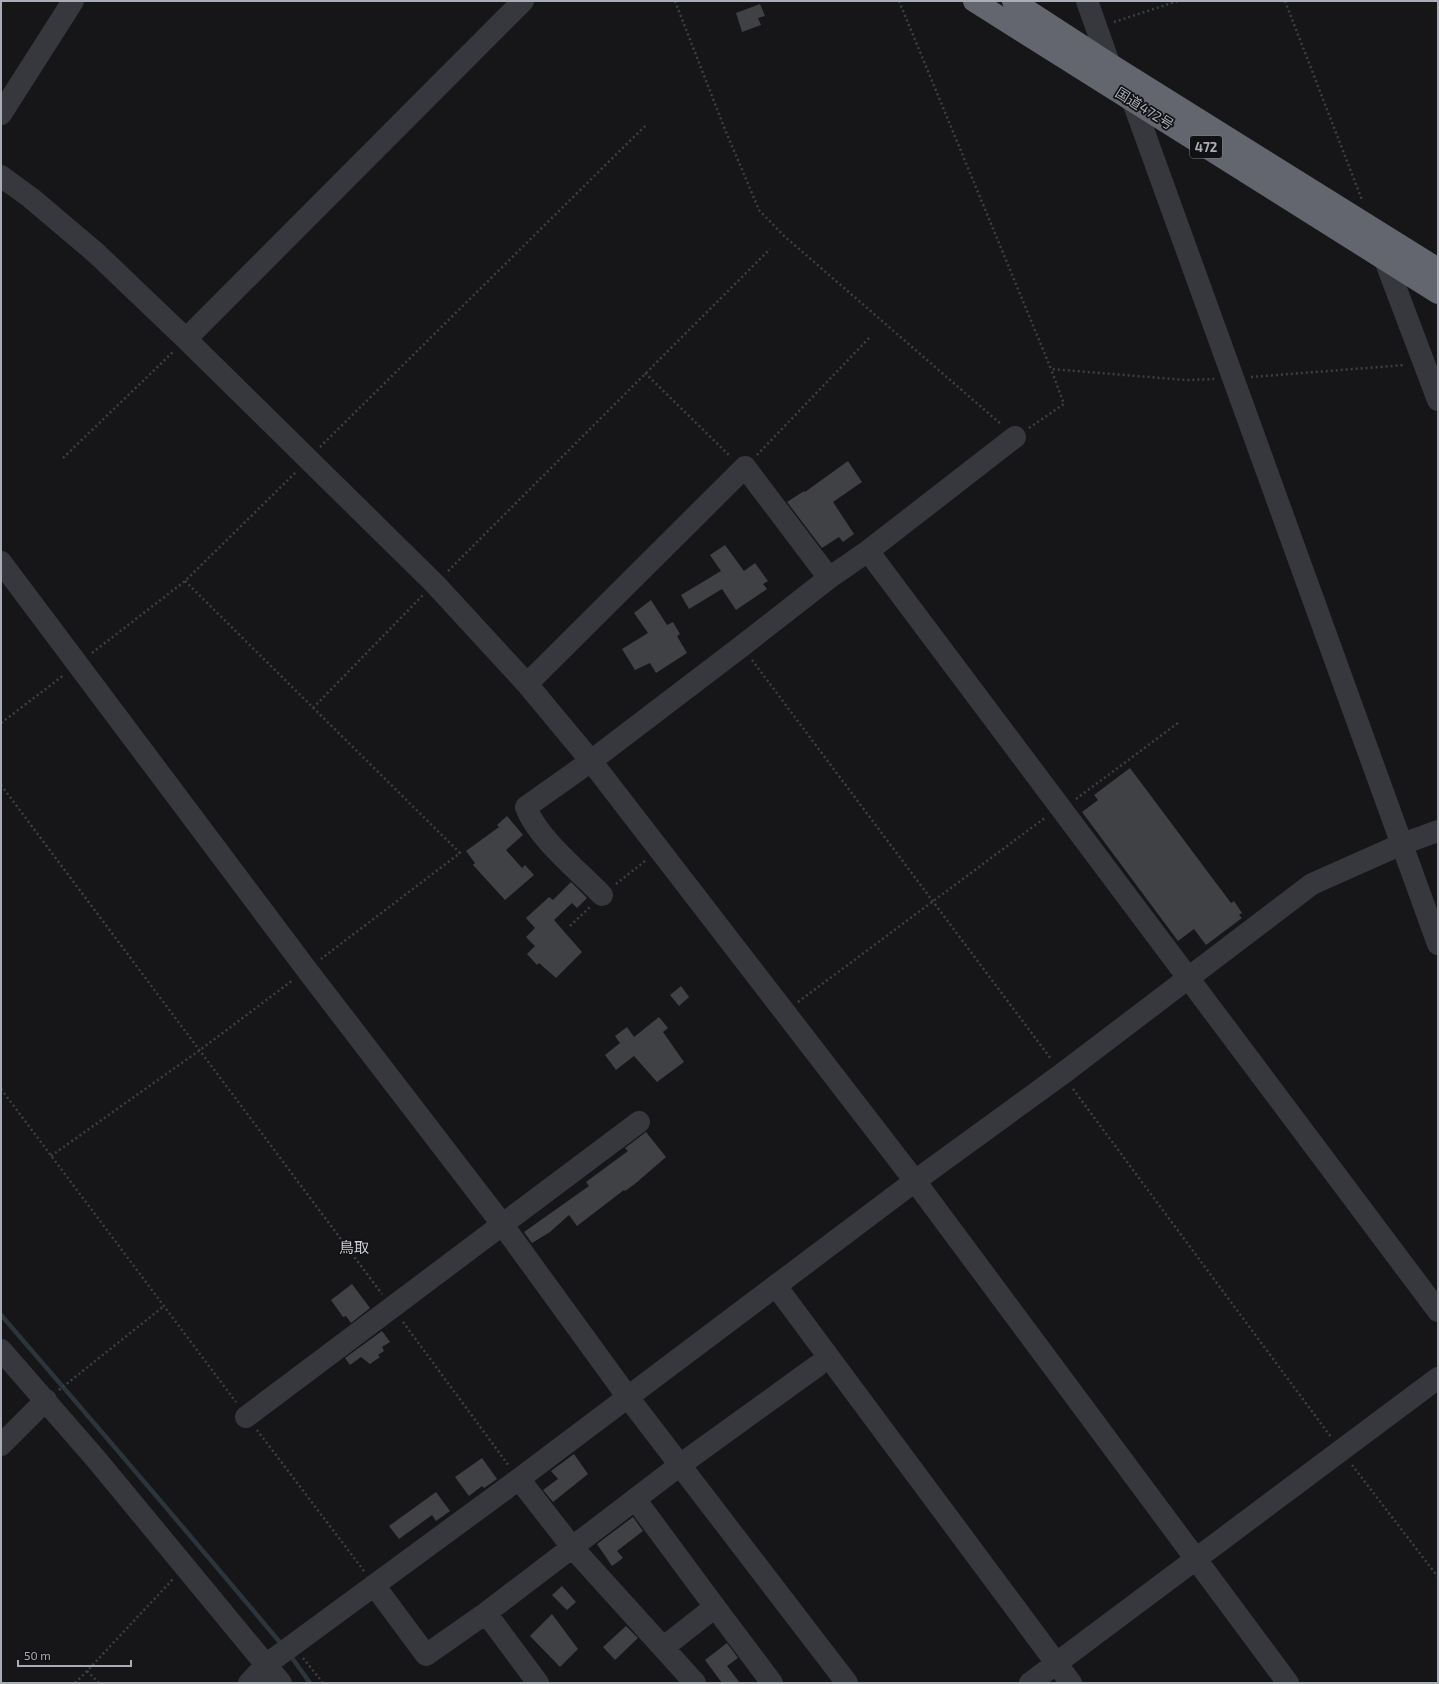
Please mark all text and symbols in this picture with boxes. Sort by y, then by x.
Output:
street label: 国道472号 [1113,83,1177,133]
road number: 472 [1190,136,1222,158]
district label: 鳥取 [339,1238,369,1256]
scale bar [18,1642,131,1668]
text: 50 m [24,1648,51,1662]

